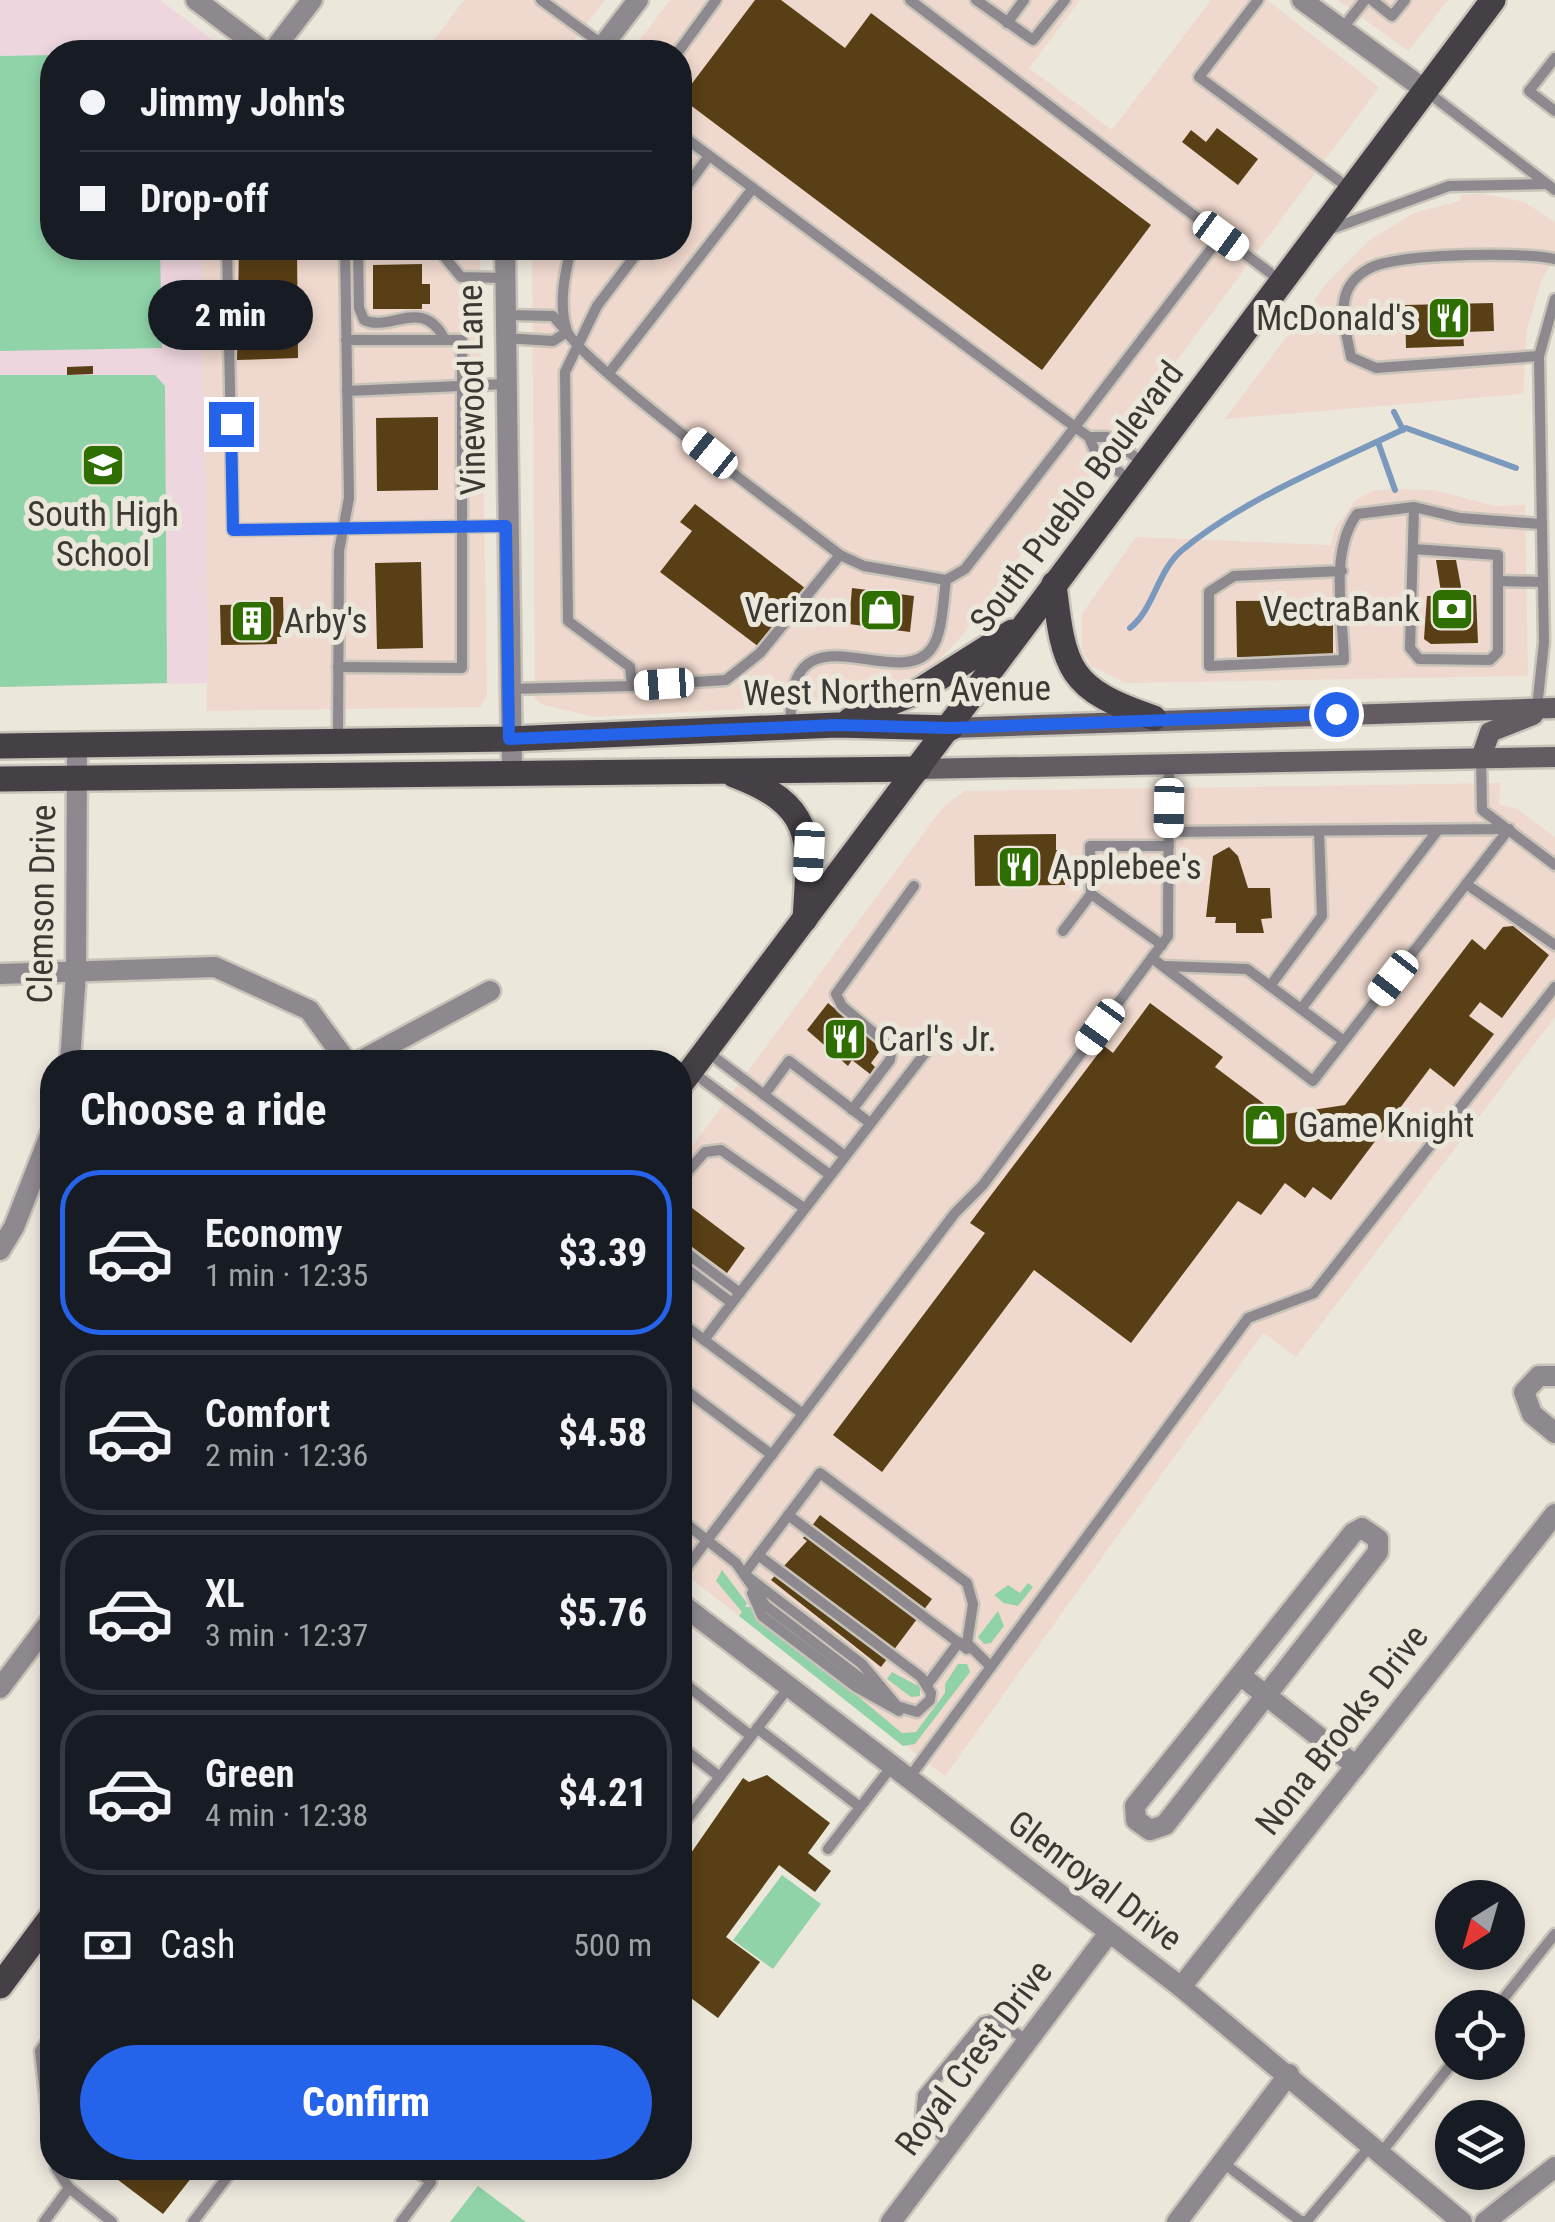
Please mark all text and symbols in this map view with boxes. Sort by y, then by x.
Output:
text: Jimmy John's [140,81,345,125]
text: Drop-off [140,177,269,221]
car [1188,206,1254,266]
callout: 2 min [148,279,314,349]
street label: Vinewood Lane [450,284,494,496]
restaurant icon: McDonald's [1426,295,1472,341]
text: 2 min [195,296,266,334]
place label: McDonald's [1256,298,1416,339]
street label: South Pueblo Boulevard [962,353,1192,641]
route end [209,402,254,447]
car [677,422,743,484]
school or university icon: South High School [80,442,126,488]
place label: South High School [27,494,179,575]
bank icon: VectraBank [1429,586,1475,632]
shop icon: Verizon [858,587,904,633]
place label: VectraBank [1263,589,1420,630]
place label: Verizon [744,590,848,631]
building icon: Arby's [229,598,275,644]
place label: Arby's [284,601,367,642]
car [633,667,695,701]
street label: West Northern Avenue [743,668,1051,714]
route start [1314,692,1359,737]
car [1153,778,1185,838]
street label: Clemson Drive [20,804,64,1004]
car [792,821,826,883]
restaurant icon: Applebee's [996,844,1042,890]
place label: Applebee's [1052,847,1202,888]
car [1363,945,1423,1011]
car [1070,994,1130,1060]
restaurant icon: Carl's Jr. [822,1016,868,1062]
place label: Carl's Jr. [878,1019,997,1060]
text: Choose a ride [80,1083,327,1136]
shop icon: Game Knight [1242,1102,1288,1148]
place label: Game Knight [1298,1105,1474,1146]
icon: car [85,1208,175,1298]
text: Economy [205,1212,342,1256]
text: $3.39 [558,1231,647,1275]
text: 1 min · 12:35 [205,1256,368,1294]
icon: car [85,1388,175,1478]
text: Comfort [205,1392,330,1436]
text: $4.58 [558,1411,647,1455]
text: 2 min · 12:36 [205,1436,368,1474]
icon: car [85,1568,175,1658]
text: XL [205,1572,244,1616]
text: $5.76 [558,1591,647,1635]
text: 3 min · 12:37 [205,1616,368,1654]
street label: Nona Brooks Drive [1247,1617,1437,1843]
icon: car [85,1748,175,1838]
text: Green [205,1752,295,1796]
text: $4.21 [558,1771,647,1815]
text: 4 min · 12:38 [205,1796,368,1834]
street label: Glenroyal Drive [1000,1802,1190,1960]
north arrow [1435,1880,1525,1970]
map controls [1435,1880,1525,2190]
icon: cash [80,1918,135,1973]
text: Cash [160,1923,235,1967]
text: 500 m [573,1926,652,1964]
street label: Royal Crest Drive [887,1952,1061,2164]
button: locate [1435,1990,1525,2080]
button: Confirm [80,2045,652,2160]
button: layers [1435,2100,1525,2190]

